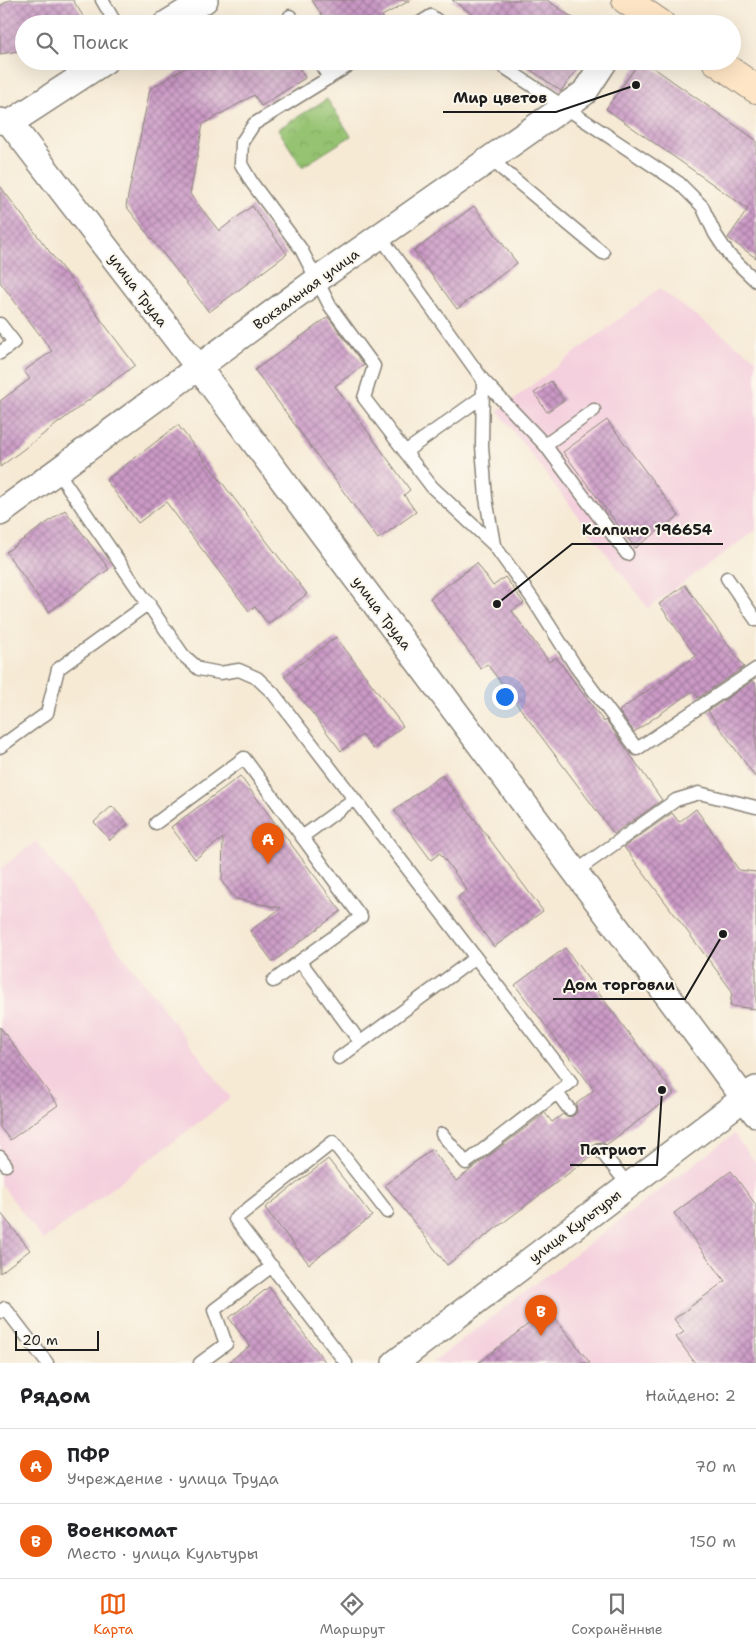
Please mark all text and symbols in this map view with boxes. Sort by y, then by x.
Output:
search box [15,15,741,70]
icon: search [33,29,61,57]
text: Поиск [73,30,128,55]
callout: Мир цветов [443,82,556,112]
text: Мир цветов [453,88,547,108]
street label: Вокзальная улица [250,244,363,333]
street label: улица Труда [104,250,172,331]
callout: Колпино 196654 [572,514,723,544]
text: Колпино 196654 [582,520,713,540]
street label: улица Труда [348,573,416,654]
your location [492,684,518,710]
pin: A [252,823,284,864]
callout: Дом торговли [553,969,685,999]
text: Дом торговли [563,975,675,995]
callout: Патриот [570,1135,657,1165]
text: Патриот [580,1140,646,1160]
street label: улица Культуры [525,1186,625,1266]
pin: B [525,1295,557,1336]
scale bar [15,1328,99,1351]
text: 20 m [22,1331,58,1349]
text: Рядом [20,1382,90,1410]
text: Найдено: 2 [645,1385,736,1406]
text: ПФР [67,1443,110,1468]
text: A [30,1456,42,1477]
text: 70 m [695,1456,736,1477]
text: Учреждение · улица Труда [67,1468,279,1489]
text: Военкомат [67,1518,177,1543]
text: B [31,1531,41,1552]
text: 150 m [689,1531,736,1552]
text: Место · улица Культуры [67,1543,258,1564]
tab: Карта [93,1590,133,1638]
tab: Маршрут [320,1590,385,1638]
tab: Сохранённые [571,1590,663,1638]

